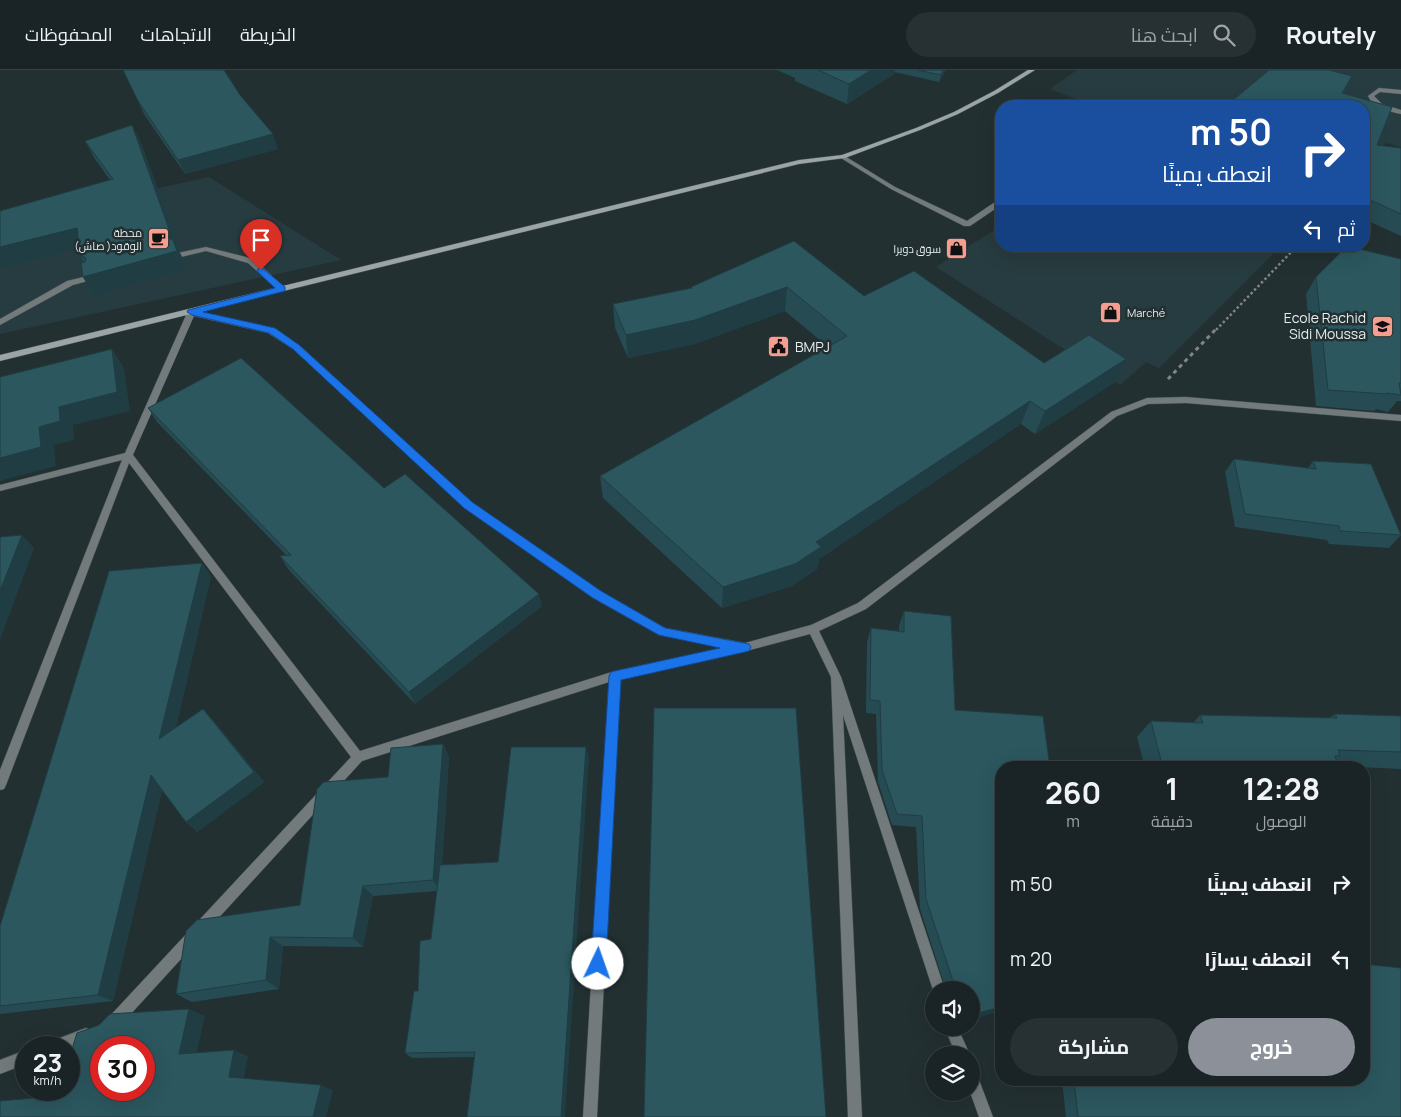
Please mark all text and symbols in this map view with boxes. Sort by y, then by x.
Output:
search box [906,12,1256,57]
text: Routely [1286,18,1376,51]
icon: search [1210,21,1238,49]
text: المحفوظات [25,22,113,46]
text: الاتجاهات [141,22,212,46]
text: الخريطة [240,22,296,46]
text: ابحث هنا [1131,22,1198,48]
text: 50 m [1190,108,1272,156]
icon: right [1290,120,1355,185]
text: انعطف يمينًا [1162,159,1272,189]
icon: left [1299,215,1327,243]
text: ثم [1337,216,1355,242]
pin [240,219,282,270]
place label: محطة الوقود( صاش) [74,225,142,253]
icon: arrive [247,226,275,254]
cafe icon: محطة الوقود( صاش) [146,227,170,251]
shop icon: سوق دويرا [945,237,969,261]
place label: سوق دويرا [893,241,941,256]
shop icon: Marché [1099,301,1123,325]
place label: Marché [1127,305,1166,320]
place label: Ecole Rachid Sidi Moussa [1284,308,1366,343]
school or university icon: Ecole Rachid Sidi Moussa [1370,314,1394,338]
public building icon: BMPJ [767,335,791,359]
place label: BMPJ [795,337,830,356]
text: 1 [1165,768,1178,809]
text: 12:28 [1243,768,1320,809]
text: 260 [1045,772,1101,813]
text: m [1066,810,1080,832]
text: دقيقة [1151,810,1193,832]
text: الوصول [1256,810,1307,832]
icon: right [1327,870,1355,898]
text: 50 m [1010,871,1053,897]
text: انعطف يمينًا [1207,871,1312,897]
position arrow [571,937,623,989]
icon: left [1327,945,1355,973]
text: 20 m [1010,946,1052,972]
text: انعطف يسارًا [1205,946,1312,972]
map controls [925,981,980,1101]
button: sound [925,981,980,1036]
button: مشاركة [1010,1018,1178,1076]
button: خروج [1188,1018,1355,1076]
speed limit sign: 30 [90,1036,155,1101]
text: 23 [33,1045,62,1080]
button: layers [925,1046,980,1101]
text: km/h [34,1072,61,1089]

